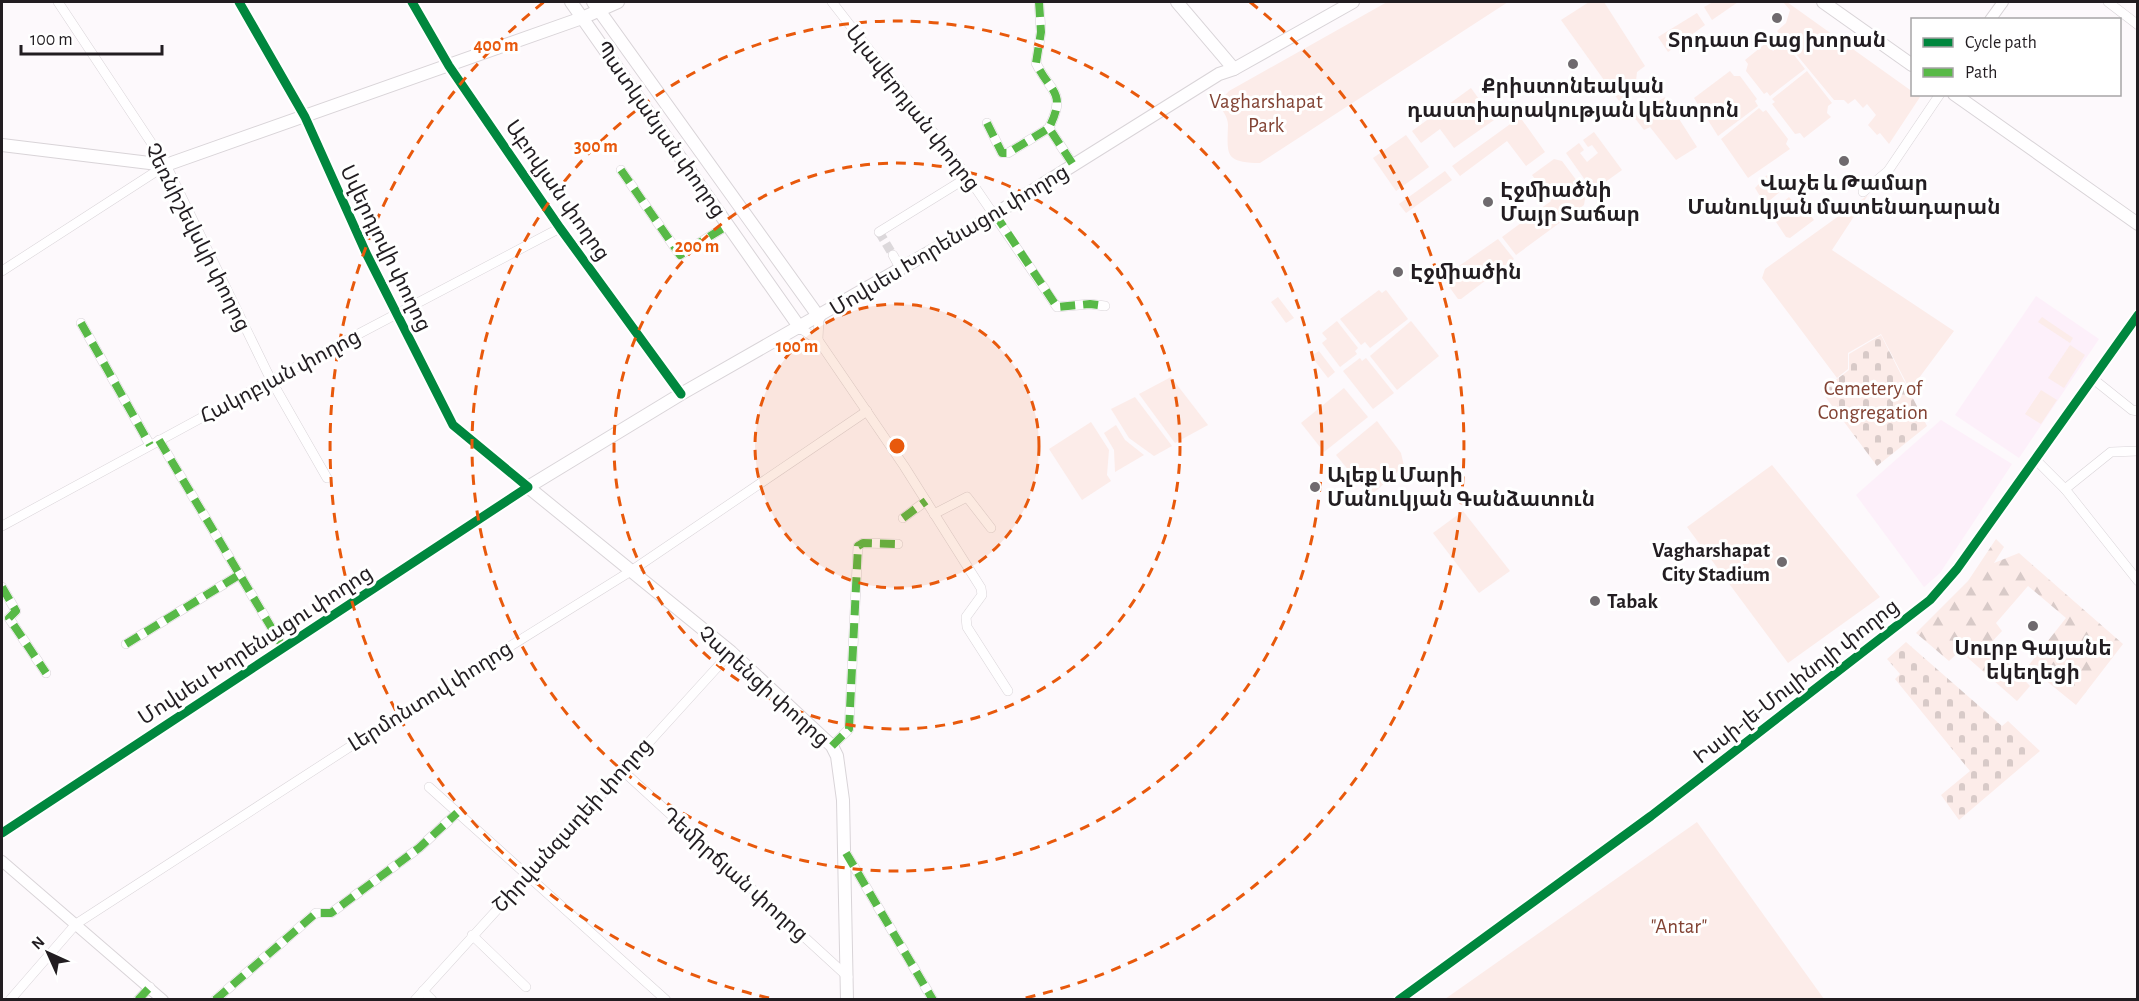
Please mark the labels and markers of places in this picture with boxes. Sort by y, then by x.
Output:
marker: Տրդատ Բաց խորան [1770,11,1784,25]
place label: Տրդատ Բաց խորան [1668,30,1886,52]
marker: Քրիստոնեական դաստիարակության կենտրոն [1566,57,1580,71]
place label: Քրիստոնեական դաստիարակության կենտրոն [1407,76,1739,122]
marker: Վաչե և Թամար Մանուկյան մատենադարան [1837,154,1851,168]
place label: Վաչե և Թամար Մանուկյան մատենադարան [1687,173,2001,219]
place label: Էջմիածնի Մայր Տաճար [1500,180,1640,226]
marker: Էջմիածնի Մայր Տաճար [1481,195,1495,209]
place label: Էջմիածին [1410,262,1522,284]
marker: Էջմիածին [1391,265,1405,279]
centre of rings [887,436,907,456]
place label: Ալեք և Մարի Մանուկյան Գանձատուն [1327,465,1595,511]
marker: Ալեք և Մարի Մանուկյան Գանձատուն [1308,480,1322,494]
place label: Vagharshapat City Stadium [1652,540,1770,585]
marker: Vagharshapat City Stadium [1775,555,1789,569]
place label: Tabak [1607,591,1658,612]
marker: Tabak [1588,594,1602,608]
marker: Սուրբ Գայանե եկեղեցի [2026,619,2040,633]
place label: Սուրբ Գայանե եկեղեցի [1954,638,2112,684]

